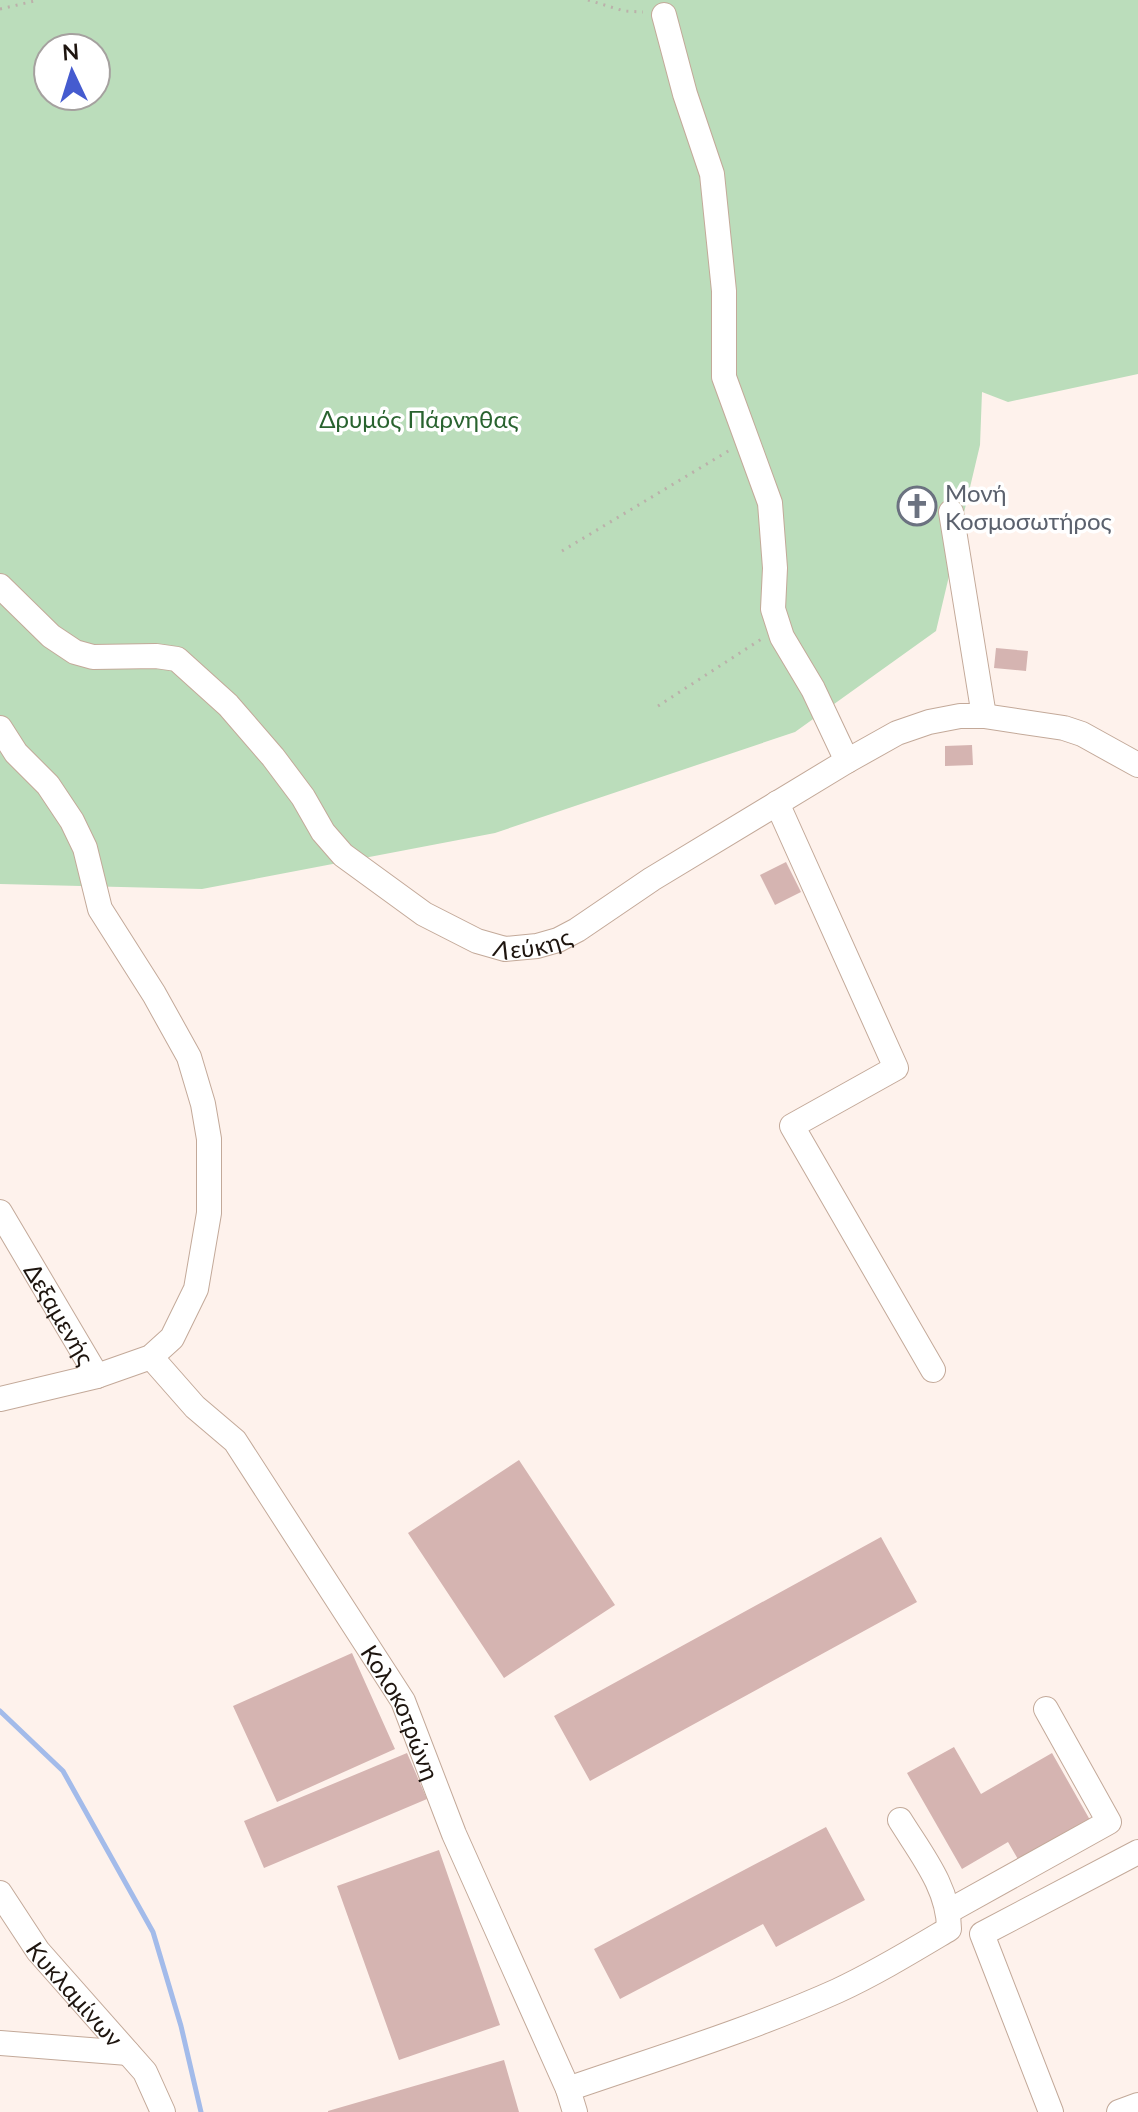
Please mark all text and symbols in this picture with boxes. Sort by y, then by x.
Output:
north arrow [32,32,112,112]
text: N [61,37,80,66]
park label: Δρυμός Πάρνηθας [319,404,519,433]
place label: Μονή Κοσμοσωτήρος [945,478,1112,535]
church icon: Μονή Κοσμοσωτήρος [896,485,938,527]
street label: Λεύκης [490,921,576,965]
street label: Δεξαμενής [19,1257,101,1370]
street label: Κολοκοτρώνη [356,1639,446,1784]
street label: Κυκλαμίνων [21,1936,130,2052]

